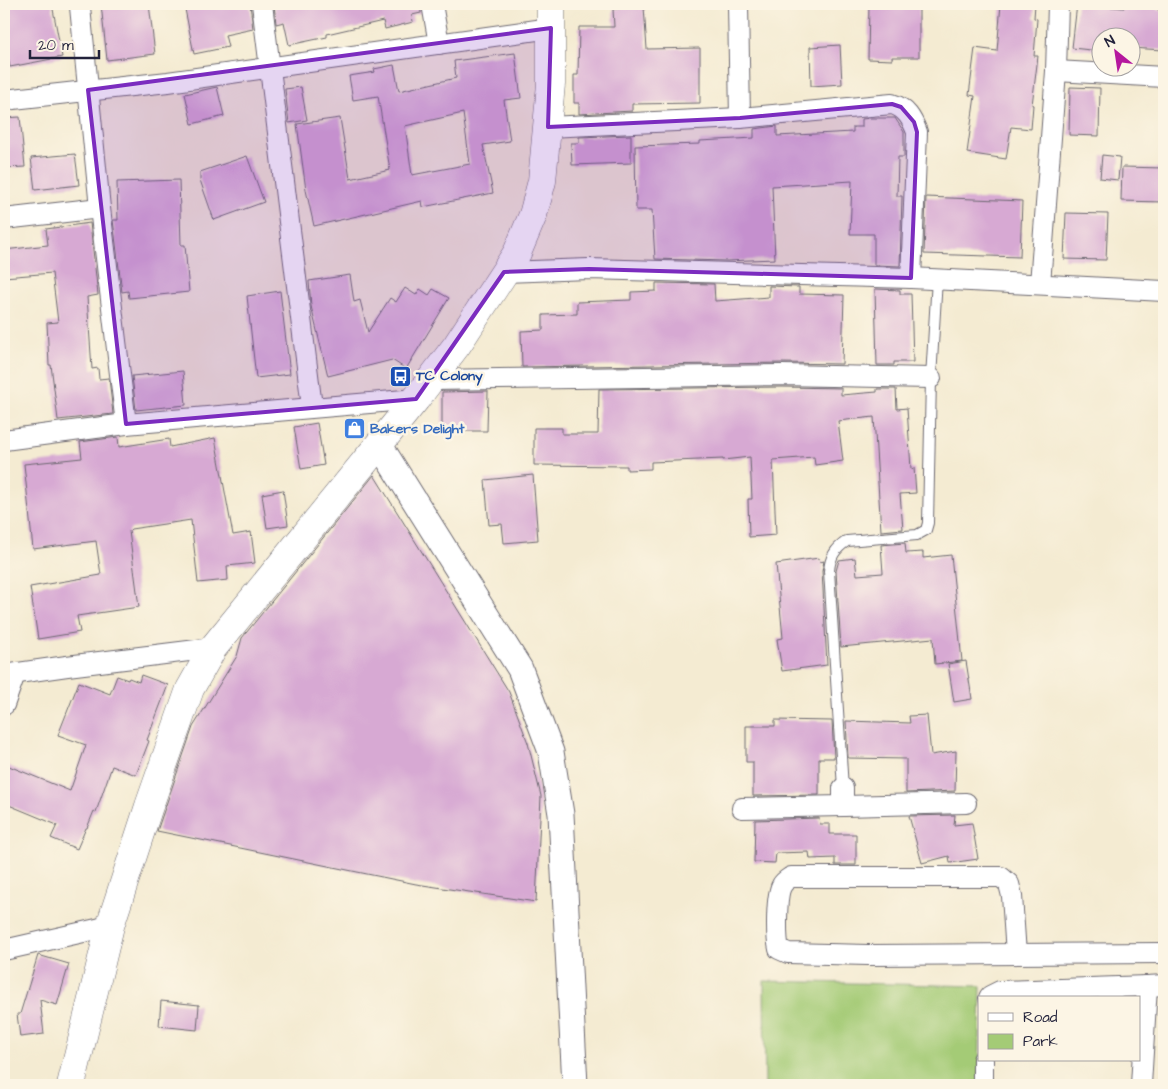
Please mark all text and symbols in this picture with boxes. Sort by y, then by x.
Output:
scale bar [30,28,99,60]
north arrow [1090,28,1140,78]
text: N [1101,31,1119,52]
text: 20 m [38,35,74,56]
bus stop icon: TC Colony [388,364,412,388]
place label: TC Colony [415,366,483,386]
shop icon: Bakers Delight [342,417,366,441]
place label: Bakers Delight [370,419,465,440]
legend [978,996,1140,1062]
text: Road [1023,1007,1058,1028]
text: Park [1023,1031,1058,1052]

